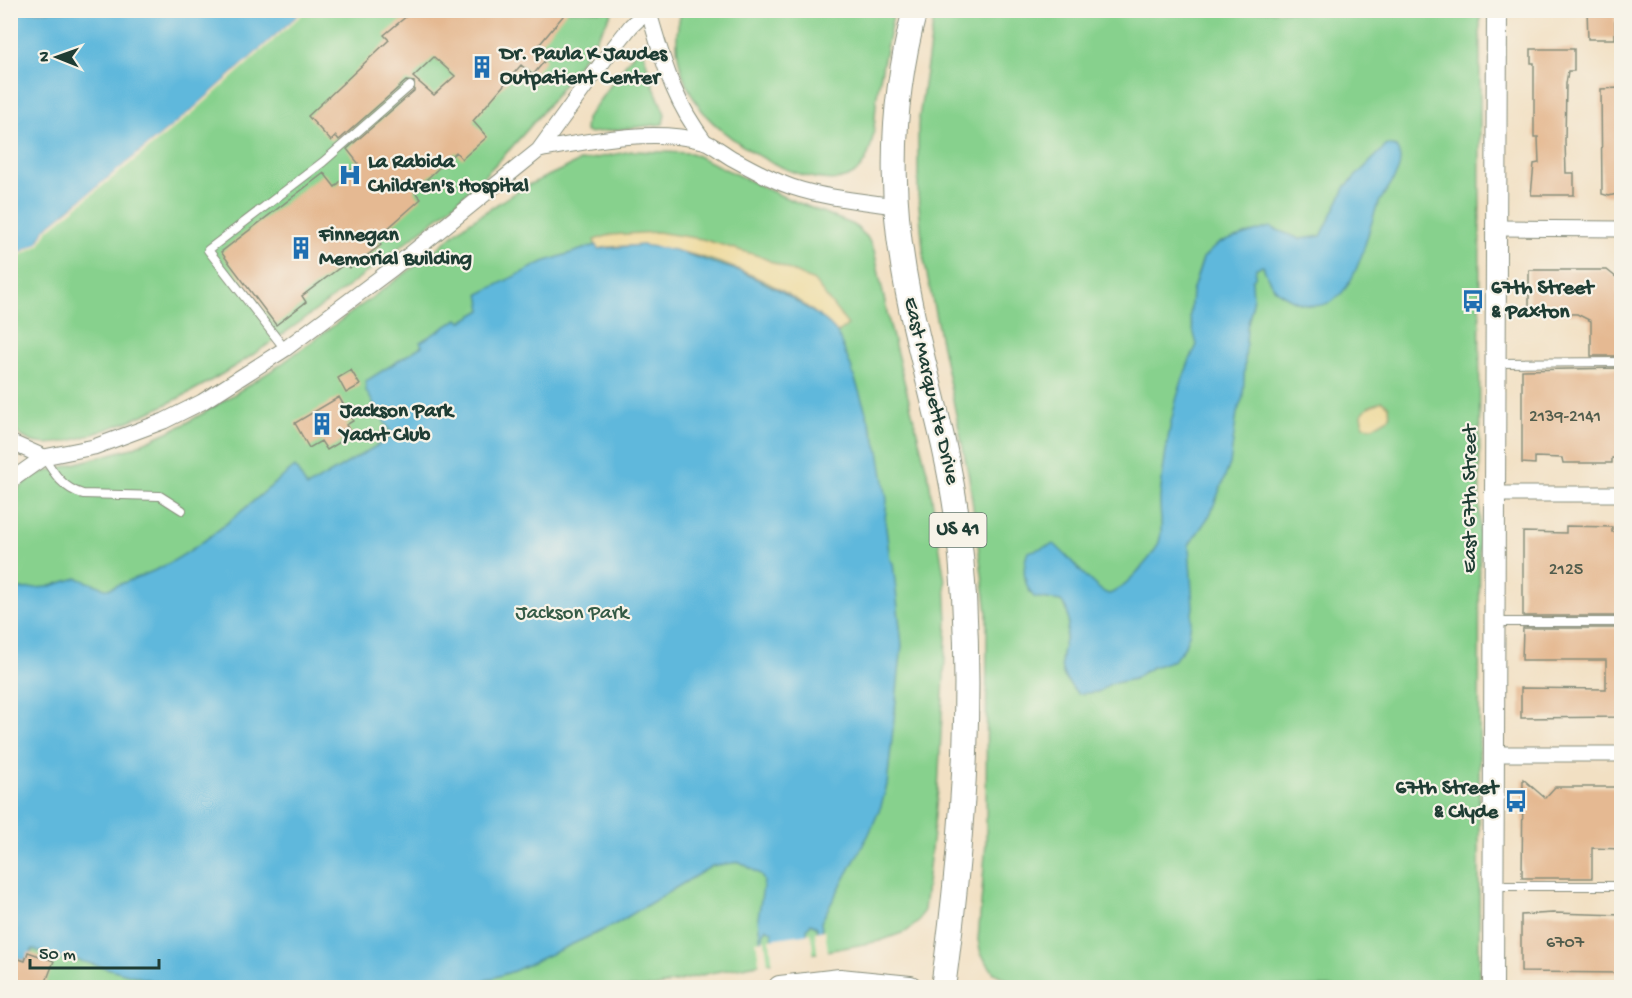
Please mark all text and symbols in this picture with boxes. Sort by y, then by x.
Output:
north arrow [27,27,87,87]
place label: Dr. Paula K Jaudes Outpatient Center [498,43,668,92]
text: N [36,51,55,62]
building icon: Dr. Paula K Jaudes Outpatient Center [469,54,495,80]
place label: La Rabida Children's Hospital [367,151,529,200]
hospital icon: La Rabida Children's Hospital [337,162,363,188]
place label: Finnegan Memorial Building [318,224,472,273]
building icon: Finnegan Memorial Building [288,235,314,261]
place label: 67th Street & Paxton [1491,277,1596,326]
bus stop icon: 67th Street & Paxton [1460,288,1486,314]
street label: East Marquette Drive [896,295,964,488]
place label: Jackson Park Yacht Club [337,400,456,449]
house number: 2139-2141 [1529,407,1601,428]
building icon: Jackson Park Yacht Club [309,411,335,437]
street label: East 67th Street [1459,422,1484,573]
road number: US 41 [930,513,986,547]
house number: 2125 [1549,560,1583,581]
park label: Jackson Park [516,602,631,627]
place label: 67th Street & Clyde [1396,777,1500,826]
bus stop icon: 67th Street & Clyde [1503,788,1529,814]
scale bar [30,932,159,970]
house number: 6707 [1546,933,1585,954]
text: 50 m [39,945,76,966]

